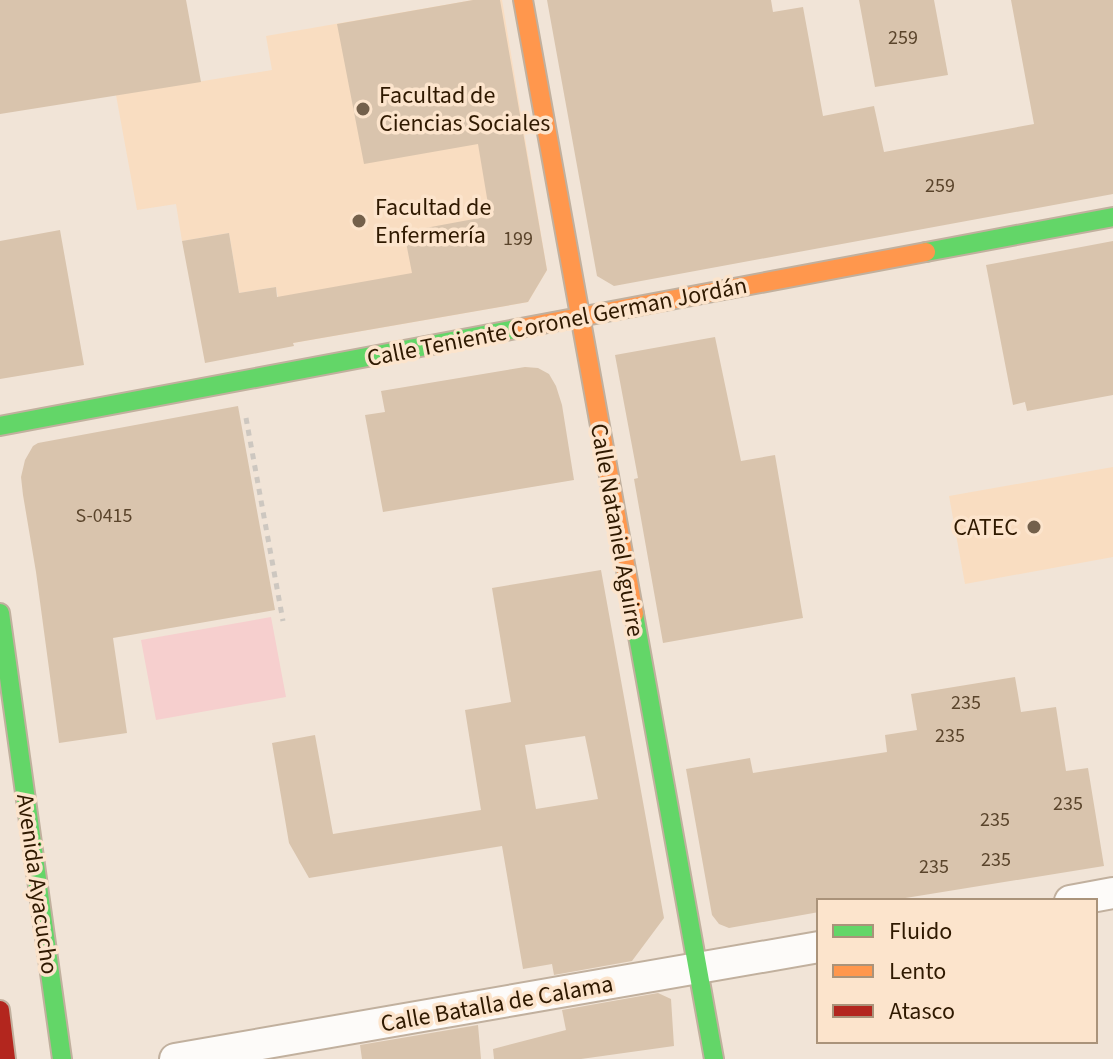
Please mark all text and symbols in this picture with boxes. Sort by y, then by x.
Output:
house number: 259 [888,24,918,52]
place label: Facultad de Ciencias Sociales [379,78,550,141]
marker: Facultad de Ciencias Sociales [354,100,372,118]
house number: 259 [925,172,955,200]
place label: Facultad de Enfermería [375,190,491,253]
marker: Facultad de Enfermería [350,212,368,230]
house number: 199 [503,225,533,253]
street label: Calle Teniente Coronel German Jordán [364,268,750,376]
street label: Calle Nataniel Aguirre [581,421,653,639]
house number: S-0415 [76,502,132,530]
place label: CATEC [953,510,1018,545]
marker: CATEC [1025,518,1043,536]
house number: 235 [951,689,981,717]
house number: 235 [935,722,965,750]
house number: 235 [1053,790,1083,818]
street label: Avenida Ayacucho [7,792,67,976]
house number: 235 [980,806,1010,834]
house number: 235 [981,846,1011,874]
house number: 235 [919,853,949,881]
legend [817,899,1097,1043]
text: Fluido [889,914,952,949]
text: Lento [889,954,946,989]
street label: Calle Batalla de Calama [378,966,616,1042]
text: Atasco [889,994,955,1029]

